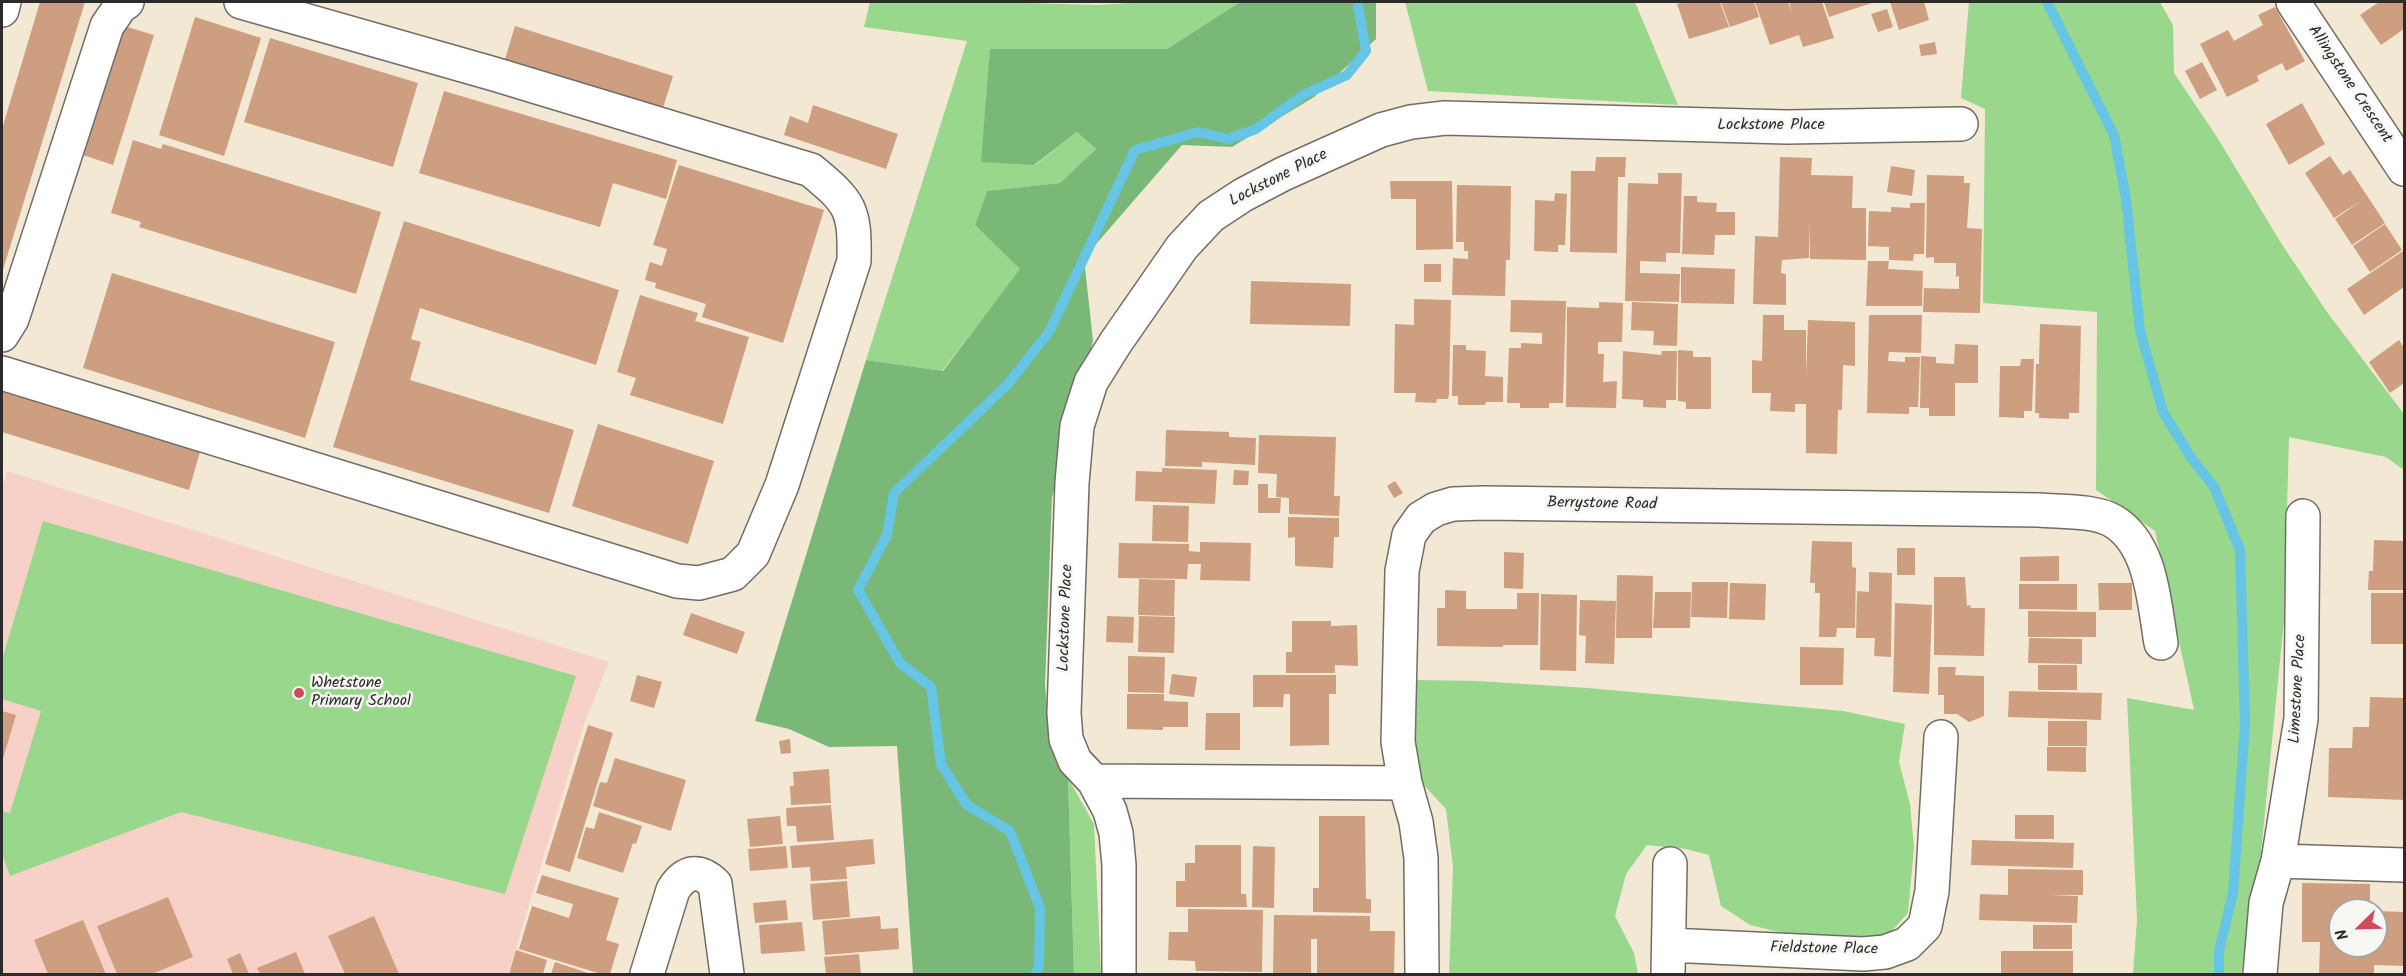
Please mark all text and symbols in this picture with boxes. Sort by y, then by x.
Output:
street label: Allingstone Crescent [2303,22,2395,148]
street label: Lockstone Place [1717,116,1825,136]
street label: Lockstone Place [1227,146,1331,212]
street label: Berrystone Road [1547,494,1657,516]
street label: Lockstone Place [1056,564,1078,672]
street label: Limestone Place [2287,634,2311,744]
place label: Whetstone Primary School [311,674,411,712]
marker: Whetstone Primary School [292,686,306,700]
north arrow [2328,898,2388,958]
text: N [2329,925,2356,944]
street label: Fieldstone Place [1770,939,1878,961]

